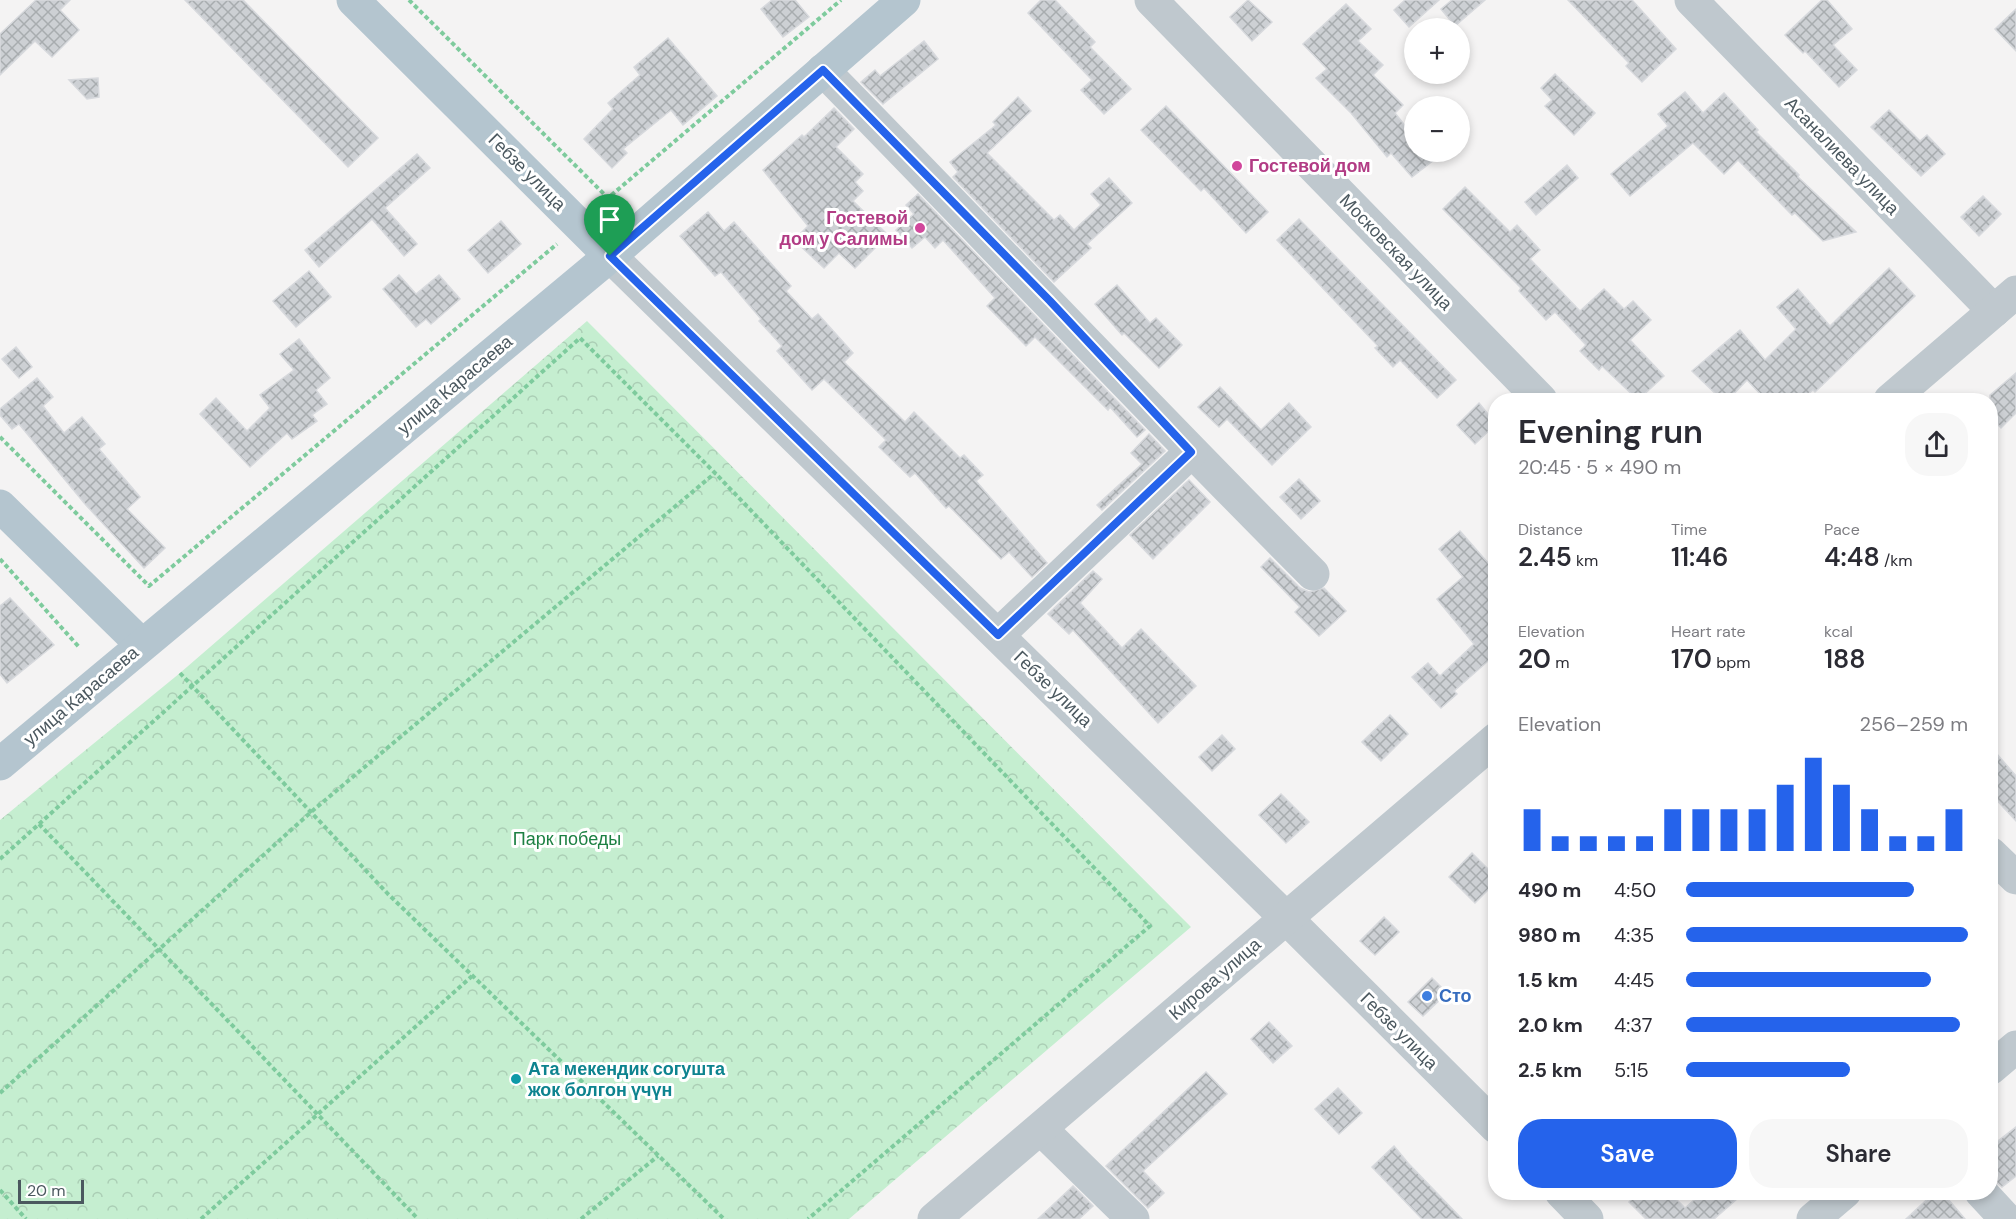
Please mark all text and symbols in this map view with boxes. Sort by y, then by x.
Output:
map controls [1404,18,1470,162]
button: + [1404,18,1470,84]
street label: Асаналиева улица [1779,92,1905,221]
button: − [1404,96,1470,162]
street label: Гебзе улица [483,128,572,217]
place label: Гостевой дом [1249,154,1371,178]
marker: Гостевой дом [1230,159,1244,173]
street label: Московская улица [1334,189,1458,316]
pin [584,194,635,256]
icon: arrive [593,203,626,236]
place label: Гостевой дом у Салимы [780,206,908,251]
marker: Гостевой дом у Салимы [913,221,927,235]
street label: улица Карасаева [392,329,518,440]
text: Evening run [1518,410,1703,453]
button: share [1905,413,1968,476]
text: 20:45 · 5 × 490 m [1518,454,1681,480]
text: Distance [1518,519,1583,540]
text: Time [1671,519,1707,540]
text: Pace [1824,519,1860,540]
text: 2.45 [1518,540,1572,574]
text: 11:46 [1671,540,1728,574]
text: 4:48 [1824,540,1880,574]
text: km [1572,550,1598,571]
text: /km [1880,550,1913,571]
text: Elevation [1518,621,1585,642]
text: Heart rate [1671,621,1746,642]
text: kcal [1824,621,1853,642]
street label: улица Карасаева [18,640,144,751]
text: 20 [1518,642,1551,676]
text: 170 [1671,642,1712,676]
text: 188 [1824,642,1866,676]
street label: Гебзе улица [1008,645,1098,733]
text: m [1551,652,1570,673]
text: bpm [1712,652,1750,673]
text: Elevation [1518,711,1601,737]
text: 256–259 m [1860,711,1968,737]
park label: Парк победы [513,827,621,851]
text: 490 m [1518,877,1581,903]
text: 4:50 [1614,877,1656,903]
text: 980 m [1518,922,1581,948]
text: 4:35 [1614,922,1654,948]
street label: Кирова улица [1164,932,1267,1026]
text: 1.5 km [1518,967,1578,993]
text: 4:45 [1614,967,1655,993]
place label: Сто [1439,984,1472,1008]
street label: Гебзе улица [1355,987,1444,1076]
marker: Сто [1420,989,1434,1003]
text: 2.0 km [1518,1012,1583,1038]
text: 4:37 [1614,1012,1652,1038]
place label: Ата мекендик согушта жок болгон үчүн [527,1057,726,1102]
text: 2.5 km [1518,1057,1582,1083]
text: 5:15 [1614,1057,1649,1083]
marker: Ата мекендик согушта жок болгон үчүн [509,1072,523,1086]
button: Save [1518,1119,1737,1188]
button: Share [1749,1119,1968,1188]
scale bar [18,1177,84,1204]
text: 20 m [27,1180,66,1201]

